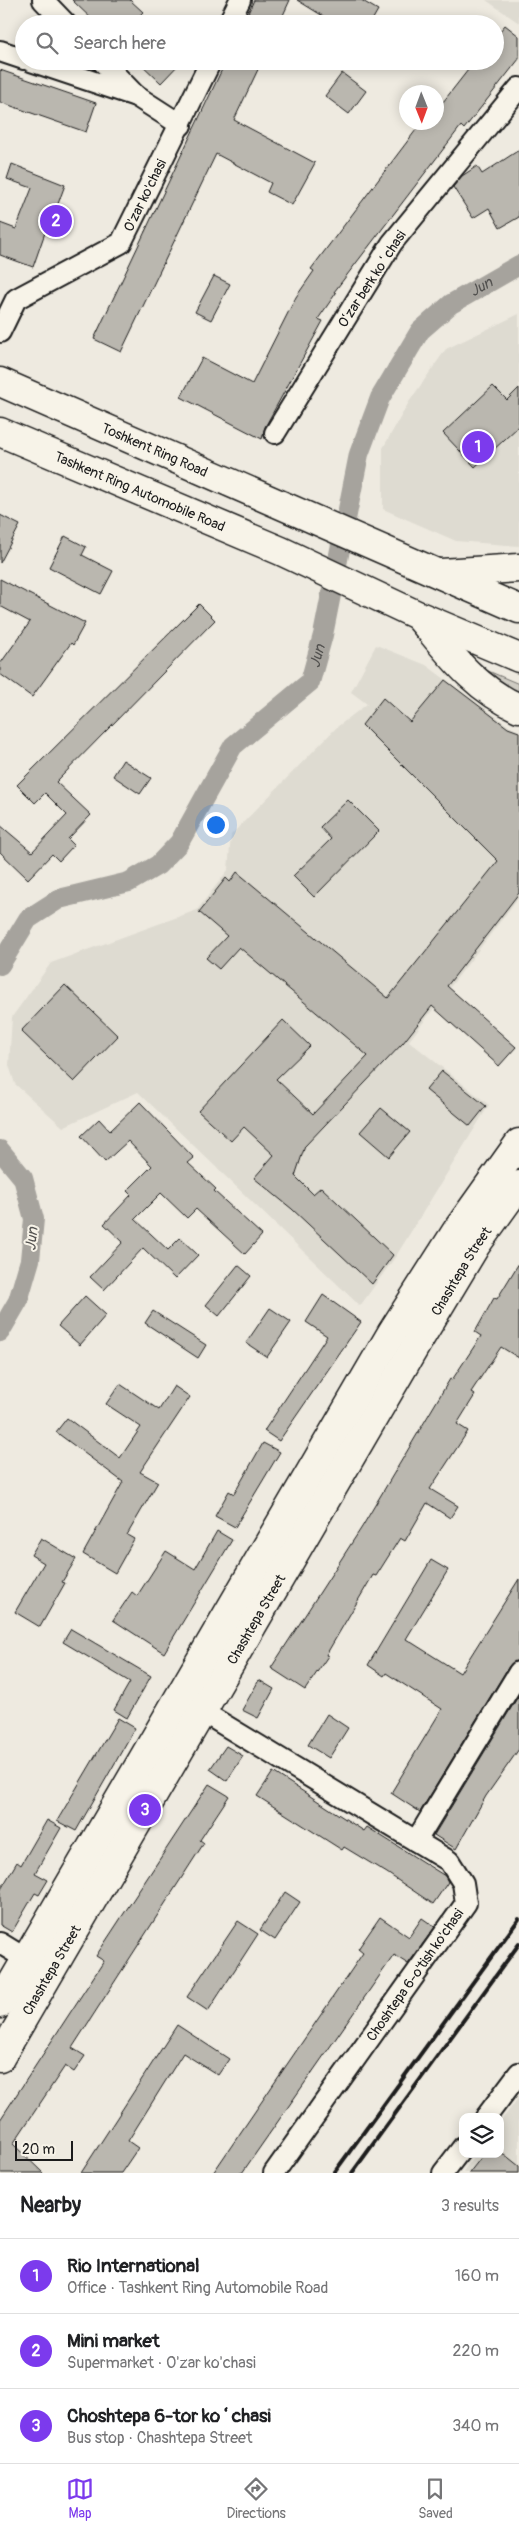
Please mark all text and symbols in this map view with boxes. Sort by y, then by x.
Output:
search box [15,15,504,70]
icon: search [33,29,61,57]
text: Search here [73,31,166,55]
north arrow [399,85,444,130]
street label: O'zar ko'chasi [120,156,170,234]
pin: 2 [40,202,72,240]
street label: Oʻzar berk koʻchasi [334,227,410,331]
water label: Jun [466,272,497,301]
street label: Toshkent Ring Road [99,419,211,480]
pin: 1 [462,428,494,466]
street label: Tashkent Ring Automobile Road [52,448,228,535]
water label: Jun [305,641,330,670]
your location [203,812,229,838]
street label: Chashtepa Street [427,1223,495,1319]
water label: Jun [21,1225,43,1252]
street label: Chashtepa Street [223,1571,289,1667]
pin: 3 [129,1791,161,1829]
street label: Choshtepa 6-o'tish ko'chasi [363,1905,467,2044]
street label: Chashtepa Street [19,1922,84,2018]
map controls [459,2113,504,2158]
button: layers [459,2113,504,2158]
scale bar [15,2138,72,2161]
text: 20 m [22,2141,55,2158]
text: Nearby [20,2192,81,2219]
text: 3 results [441,2196,499,2216]
text: Rio International [67,2254,200,2278]
text: 1 [33,2266,39,2286]
text: 160 m [455,2266,499,2286]
text: Office · Tashkent Ring Automobile Road [67,2278,328,2298]
text: Mini market [67,2329,160,2353]
text: 2 [32,2341,40,2361]
text: 220 m [453,2341,499,2361]
text: Supermarket · O'zar ko'chasi [67,2353,256,2373]
text: Choshtepa 6-tor koʻchasi [67,2404,271,2428]
text: 3 [32,2416,40,2436]
text: 340 m [452,2416,499,2436]
text: Bus stop · Chashtepa Street [67,2428,252,2448]
tab: Map [66,2475,94,2522]
tab: Directions [226,2475,286,2522]
tab: Saved [418,2475,453,2522]

